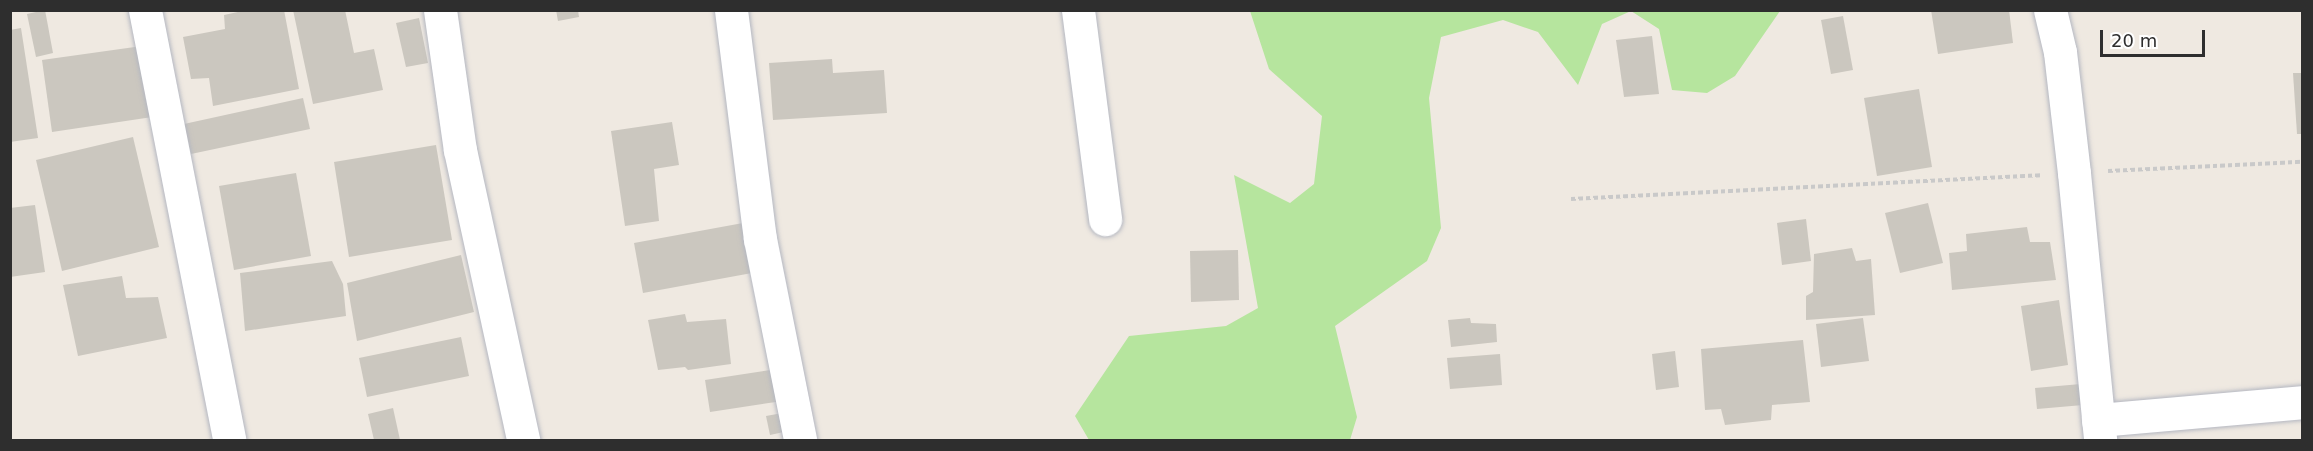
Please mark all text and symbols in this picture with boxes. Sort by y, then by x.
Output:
scale bar [2103,18,2208,56]
text: 20 m [2111,30,2157,51]

